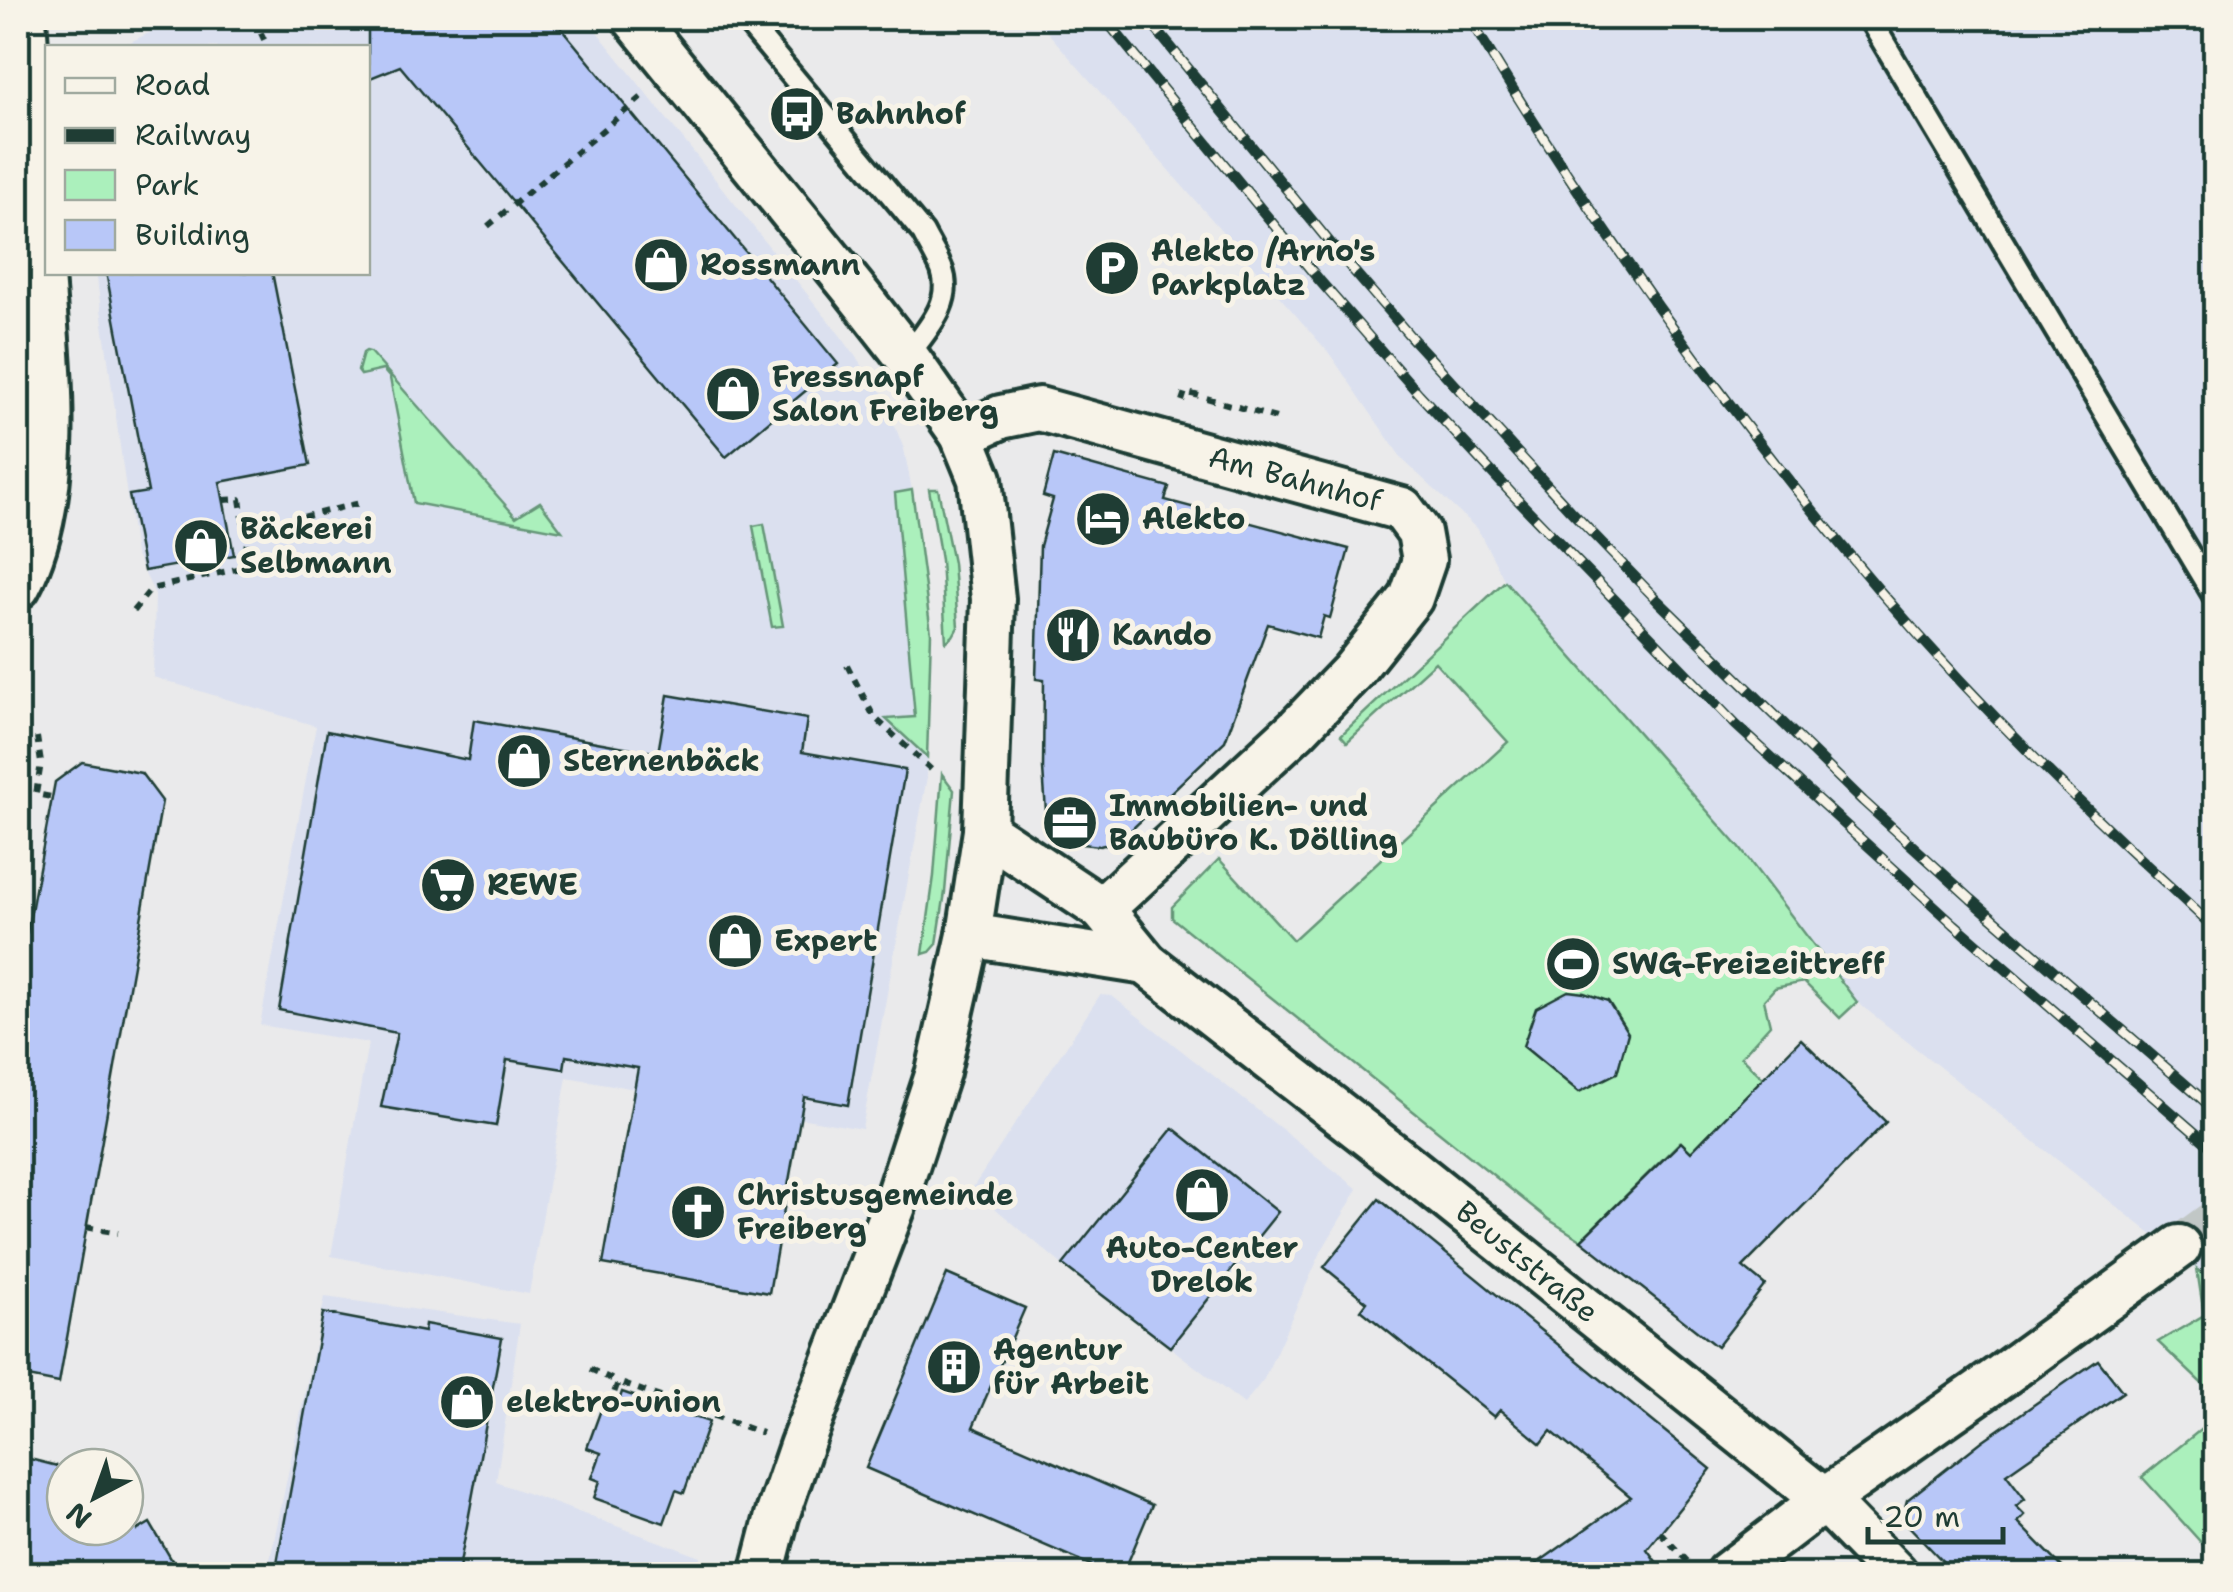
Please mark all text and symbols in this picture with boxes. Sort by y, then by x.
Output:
legend [45,45,370,275]
text: Road [135,64,210,105]
bus stop icon: Bahnhof [767,84,827,144]
place label: Bahnhof [836,93,966,134]
text: Railway [135,114,251,155]
text: Park [135,164,199,205]
text: Building [135,214,250,255]
place label: Alekto /Arno's Parkplatz [1151,230,1375,305]
shop icon: Rossmann [631,235,691,295]
parking icon: Alekto /Arno's Parkplatz [1082,238,1142,298]
place label: Rossmann [700,244,861,285]
place label: Fressnapf Salon Freiberg [772,356,999,431]
shop icon: Fressnapf Salon Freiberg [703,364,763,424]
street label: Am Bahnhof [1204,436,1387,522]
hotel icon: Alekto [1073,489,1133,549]
place label: Alekto [1142,498,1246,539]
place label: Bäckerei Selbmann [240,508,392,583]
shop icon: Bäckerei Selbmann [171,516,231,576]
restaurant icon: Kando [1043,605,1103,665]
place label: Kando [1112,614,1212,655]
shop icon: Sternenbäck [494,731,554,791]
place label: Sternenbäck [563,740,760,781]
place label: Immobilien- und Baubüro K. Dölling [1109,785,1398,860]
office icon: Immobilien- und Baubüro K. Dölling [1040,793,1100,853]
supermarket icon: REWE [418,855,478,915]
place label: REWE [487,864,578,905]
shop icon: Expert [705,911,765,971]
place label: Expert [774,920,877,961]
sports icon: SWG-Freizeittreff [1543,934,1603,994]
place label: SWG-Freizeittreff [1612,943,1886,984]
shop icon: Auto-Center Drelok [1172,1165,1232,1225]
place label: Christusgemeinde Freiberg [737,1174,1014,1249]
church icon: Christusgemeinde Freiberg [668,1182,728,1242]
street label: Beuststraße [1447,1191,1607,1332]
place label: Auto-Center Drelok [1106,1227,1298,1302]
place label: Agentur für Arbeit [993,1329,1149,1404]
building icon: Agentur für Arbeit [924,1337,984,1397]
shop icon: elektro-union [437,1372,497,1432]
place label: elektro-union [506,1381,721,1422]
north arrow [45,1447,145,1547]
scale bar [1868,1482,2003,1544]
text: N [58,1494,99,1537]
text: 20 m [1883,1496,1960,1537]

